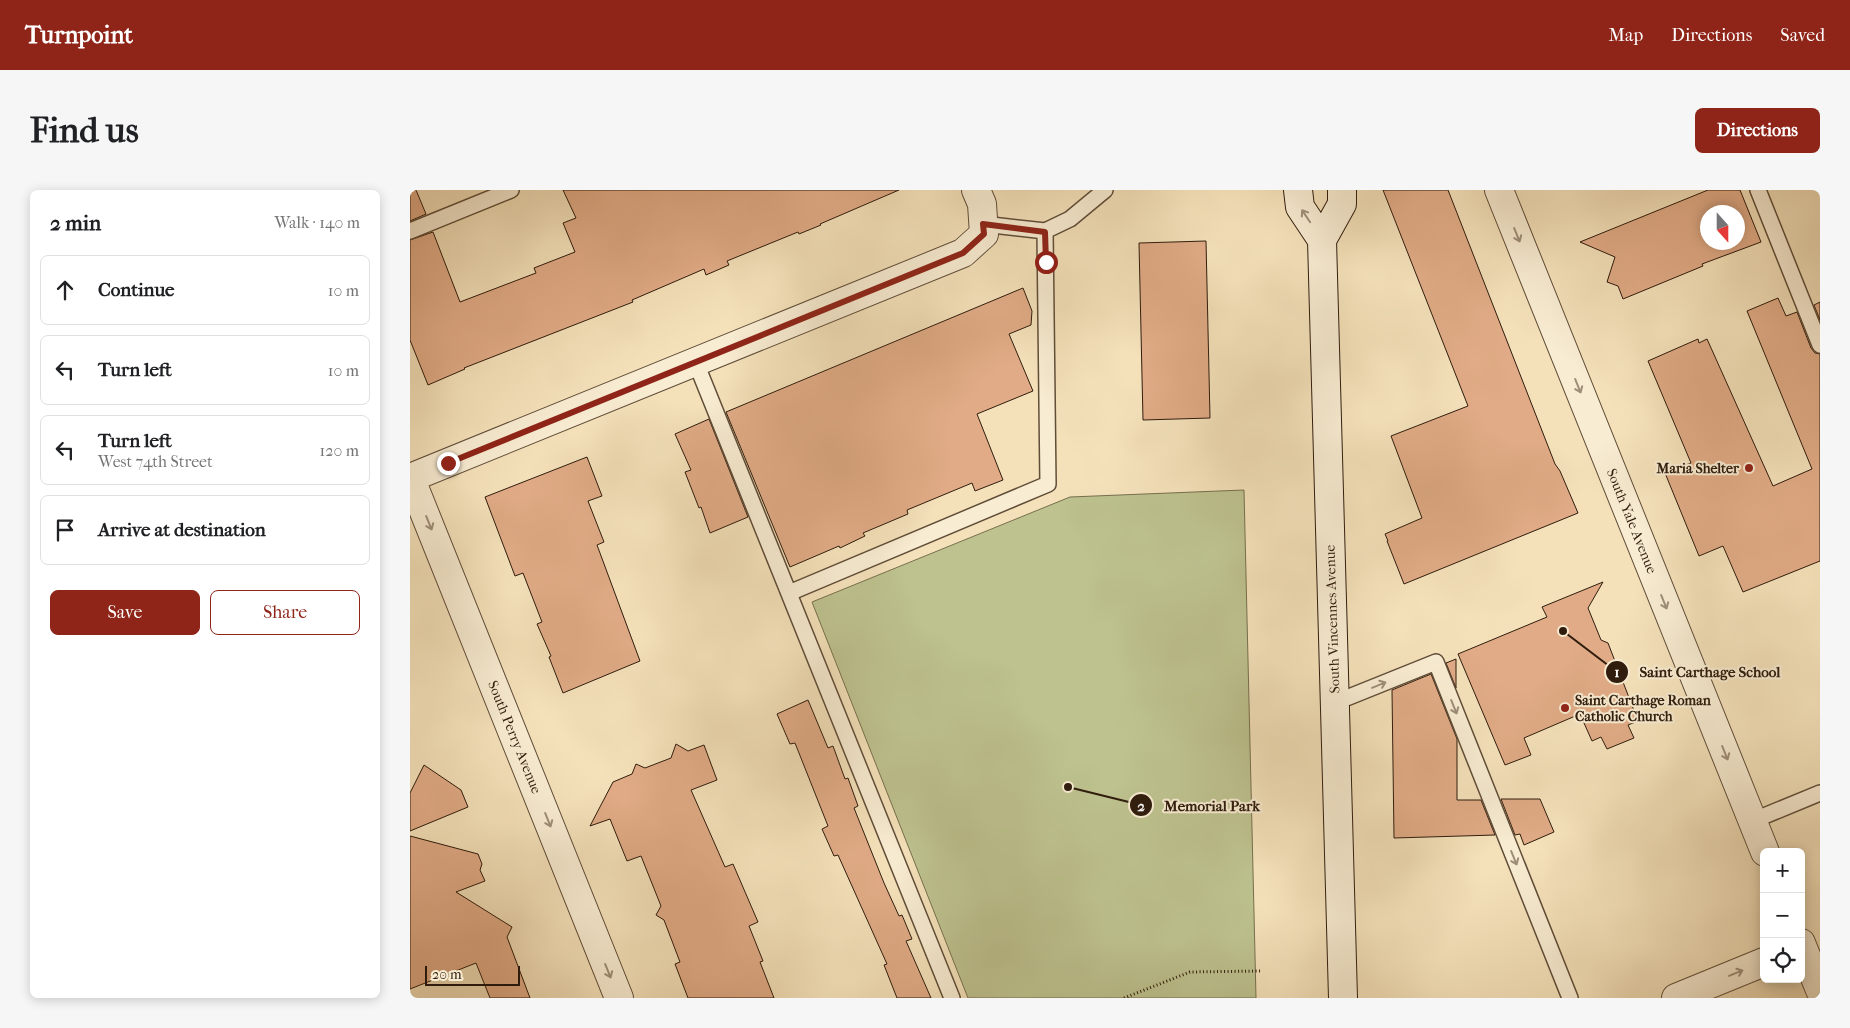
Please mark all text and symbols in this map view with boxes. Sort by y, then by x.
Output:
text: Turnpoint [25,21,133,49]
text: Map [1609,25,1643,46]
text: Directions [1671,25,1752,46]
text: Saved [1780,25,1825,46]
button: Directions [1695,108,1820,153]
text: Find us [30,110,139,151]
north arrow [1700,205,1745,250]
one-way arrow [1301,210,1311,224]
text: 2 min [50,211,101,235]
text: Walk · 140 m [275,213,360,232]
one-way arrow [1513,227,1523,242]
route start [1035,251,1058,274]
icon: ahead [51,276,79,304]
text: Continue [98,279,174,301]
text: 10 m [328,281,359,300]
icon: left [51,356,79,384]
text: Turn left [98,359,172,381]
text: 10 m [328,361,359,380]
one-way arrow [1574,378,1583,393]
text: Turn left [98,430,172,452]
icon: left [51,436,79,464]
text: 120 m [320,441,359,460]
text: West 74th Street [98,452,213,471]
route end [437,452,460,475]
place label: Maria Shelter [1656,460,1740,477]
marker: Maria Shelter [1743,462,1755,474]
street label: South Yale Avenue [1603,466,1660,576]
one-way arrow [425,515,434,530]
icon: arrive [51,516,79,544]
text: Arrive at destination [98,519,266,541]
street label: South Vincennes Avenue [1321,544,1344,694]
button: Save [50,590,200,635]
button: Share [210,590,360,635]
one-way arrow [1660,594,1670,609]
callout: Saint Carthage School [1604,657,1790,687]
text: 1 [1614,663,1620,681]
text: Saint Carthage School [1639,663,1781,681]
street label: South Perry Avenue [484,678,545,796]
one-way arrow [1372,679,1387,688]
place label: Saint Carthage Roman Catholic Church [1575,692,1712,725]
one-way arrow [1450,699,1459,715]
marker: Saint Carthage Roman Catholic Church [1559,702,1571,714]
one-way arrow [1721,745,1730,760]
callout: Memorial Park [1129,790,1270,820]
text: 2 [1137,797,1145,815]
text: Memorial Park [1163,797,1261,815]
one-way arrow [543,812,553,827]
map controls [1760,848,1805,983]
button: + [1760,848,1805,893]
one-way arrow [1510,850,1520,865]
button: − [1760,893,1805,938]
button: locate [1760,938,1805,983]
scale bar [425,963,520,986]
one-way arrow [604,963,613,978]
text: 20 m [432,966,462,983]
one-way arrow [1728,968,1743,978]

